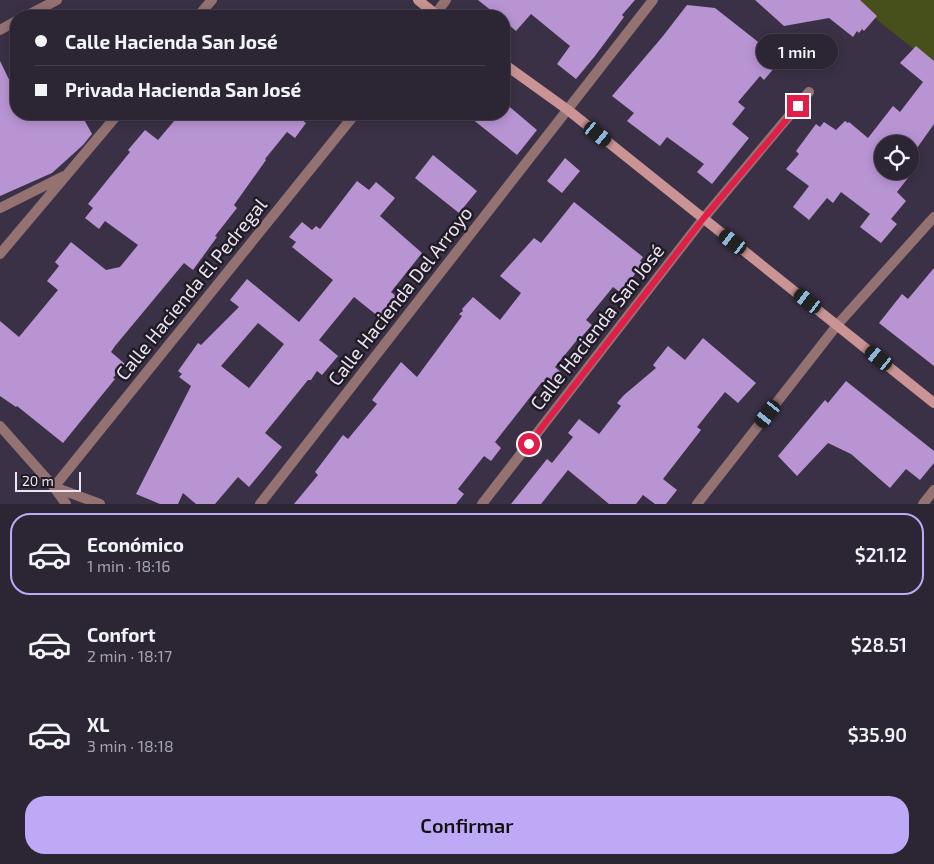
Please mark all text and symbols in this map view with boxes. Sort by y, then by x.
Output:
text: Calle Hacienda San José [65,30,278,53]
callout: 1 min [757,34,839,68]
text: 1 min [778,42,816,61]
text: Privada Hacienda San José [65,78,301,101]
route end [787,95,809,117]
car [581,119,614,149]
map controls [874,135,919,180]
button: locate [874,135,919,180]
street label: Calle Hacienda El Pedregal [110,193,271,384]
street label: Calle Hacienda Del Arroyo [323,202,477,390]
car [716,227,749,257]
street label: Calle Hacienda San José [525,239,668,414]
car [791,286,824,316]
car [862,343,895,373]
car [752,398,783,430]
route start [518,433,540,455]
scale bar [15,469,81,492]
text: 20 m [22,472,54,489]
icon: car [27,532,72,577]
text: Económico [87,533,184,556]
text: $21.12 [855,543,907,566]
text: 1 min · 18:16 [87,556,171,575]
icon: car [27,622,72,667]
text: Confort [87,623,155,646]
text: $28.51 [851,633,907,656]
text: 2 min · 18:17 [87,646,172,665]
icon: car [27,712,72,757]
text: XL [87,713,109,736]
text: $35.90 [848,723,907,746]
text: 3 min · 18:18 [87,736,174,755]
button: Confirmar [25,796,909,854]

